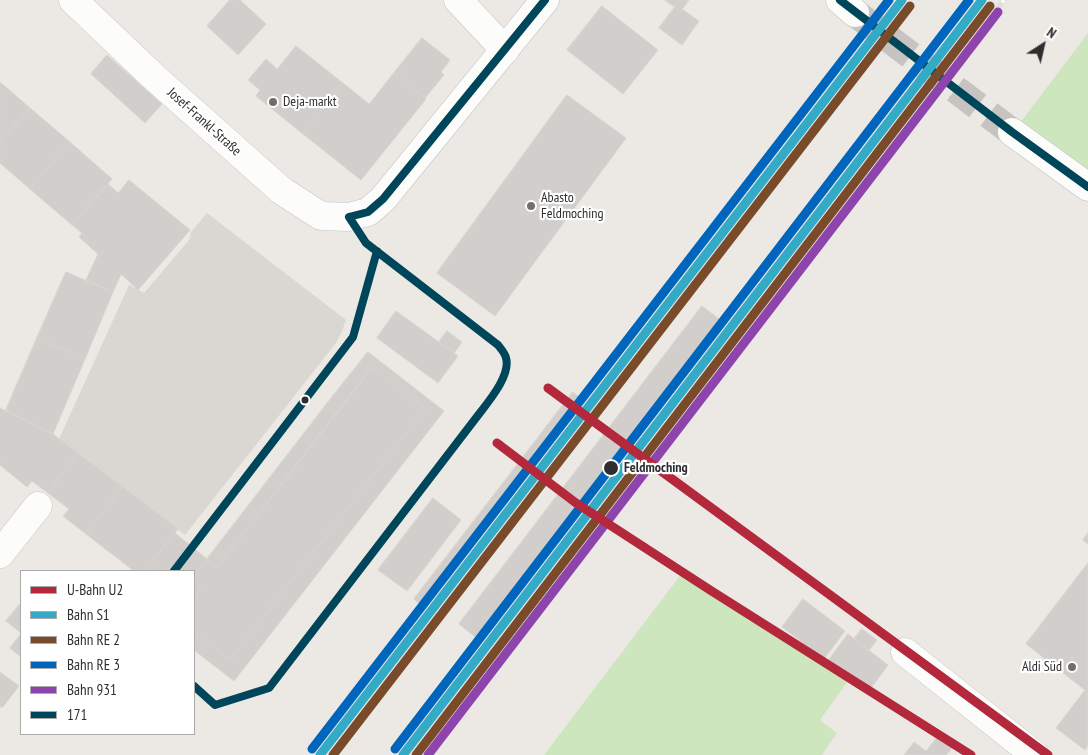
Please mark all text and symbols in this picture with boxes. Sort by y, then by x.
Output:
north arrow [1018,20,1068,70]
text: N [1043,23,1060,42]
street label: Josef-Frankl-Straße [164,84,244,160]
place label: Deja-markt [283,94,337,110]
marker: Deja-markt [267,96,279,108]
place label: Abasto Feldmoching [541,190,603,222]
marker: Abasto Feldmoching [525,200,537,212]
unlabelled marker [300,395,310,405]
marker: Feldmoching [602,459,620,477]
place label: Feldmoching [624,460,688,476]
legend [20,570,195,735]
text: U-Bahn U2 [67,580,123,599]
text: Bahn S1 [67,605,110,624]
text: Bahn RE 2 [67,630,120,649]
text: Bahn RE 3 [67,655,120,674]
place label: Aldi Süd [1022,659,1062,675]
marker: Aldi Süd [1066,661,1078,673]
text: Bahn 931 [67,680,117,699]
text: 171 [67,705,87,724]

